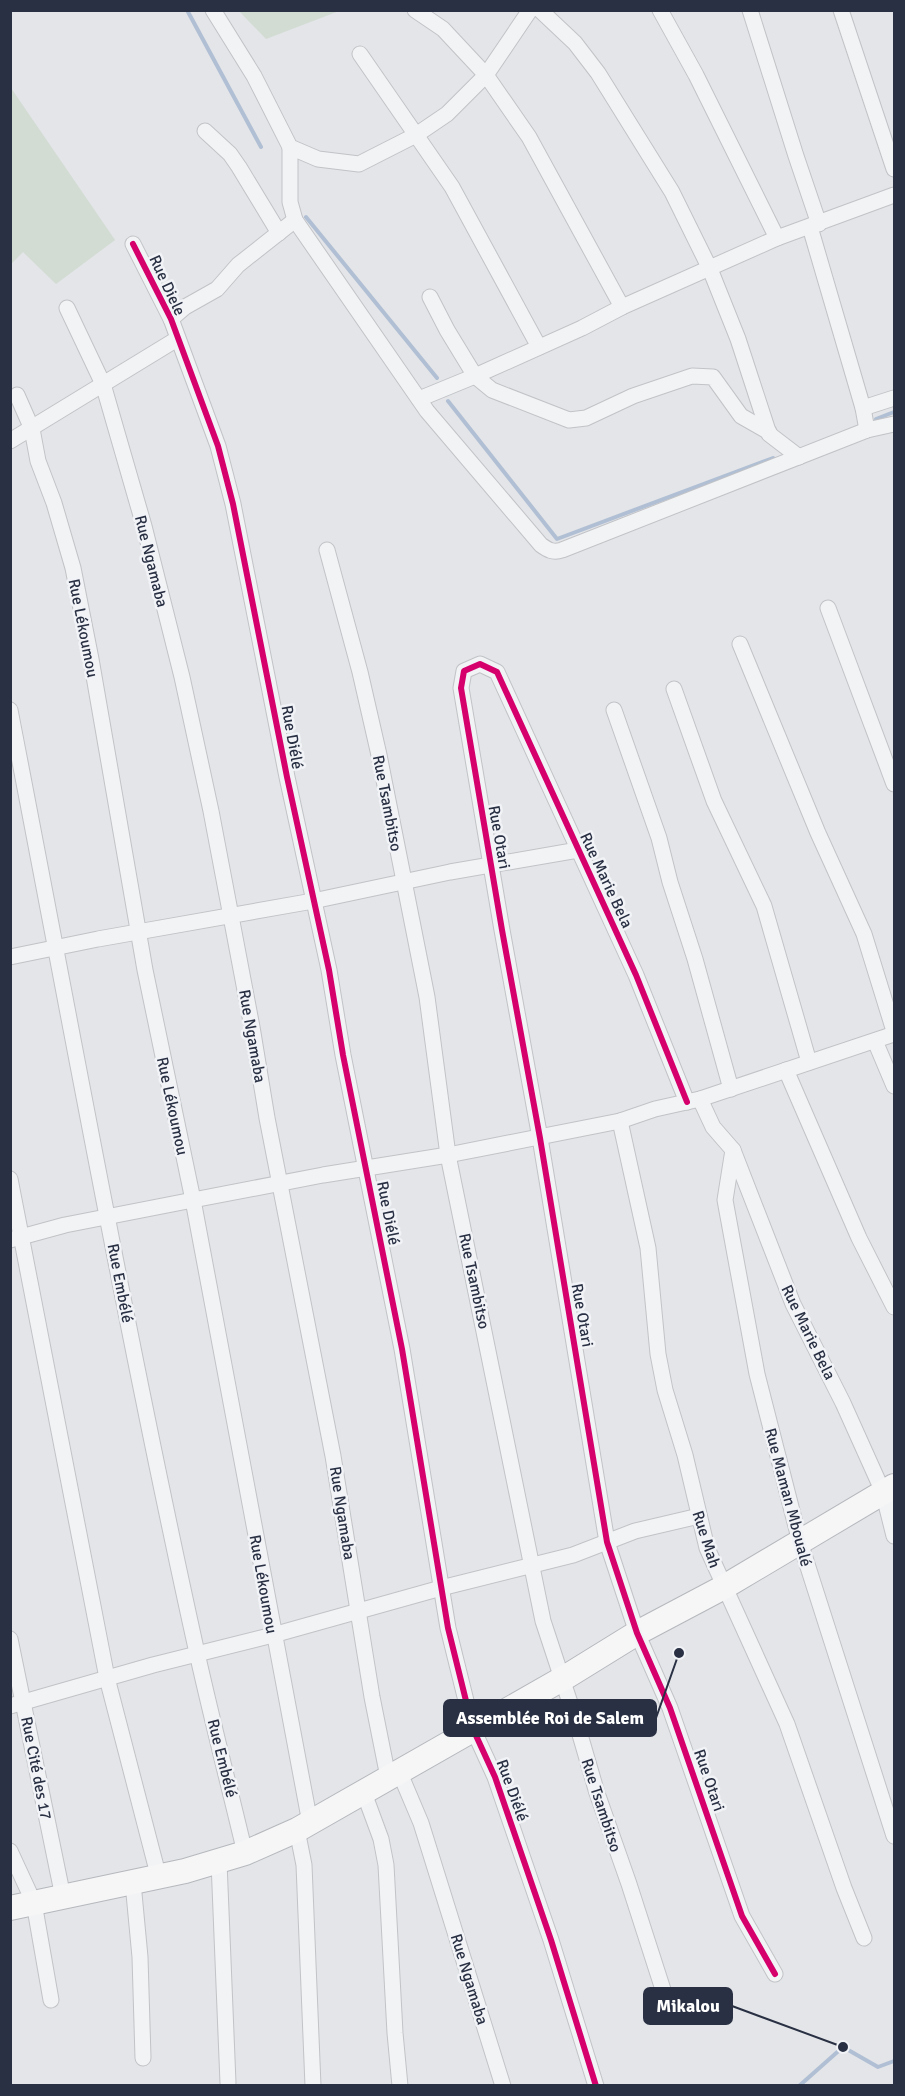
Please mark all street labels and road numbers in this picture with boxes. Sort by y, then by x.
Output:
street label: Rue Diele [144,252,190,319]
street label: Rue Ngamaba [130,513,172,609]
street label: Rue Lékoumou [64,577,102,679]
street label: Rue Diélé [277,704,307,771]
street label: Rue Tsambitso [368,753,406,853]
street label: Rue Otari [484,804,514,871]
street label: Rue Marie Bela [575,829,637,931]
street label: Rue Ngamaba [234,988,270,1084]
street label: Rue Lékoumou [152,1055,192,1157]
street label: Rue Diélé [372,1179,404,1247]
street label: Rue Tsambitso [454,1231,494,1331]
street label: Rue Embélé [103,1242,137,1325]
street label: Rue Otari [567,1282,597,1349]
street label: Rue Marie Bela [777,1282,840,1383]
street label: Rue Maman Mboualé [760,1426,816,1569]
street label: Rue Ngamaba [325,1465,359,1561]
street label: Rue Mah [687,1508,725,1571]
street label: Rue Lékoumou [244,1533,282,1635]
street label: Rue Cité des 17 [16,1715,56,1821]
street label: Rue Embélé [203,1717,241,1800]
street label: Rue Otari [689,1747,729,1814]
street label: Rue Diélé [492,1756,533,1824]
street label: Rue Tsambitso [576,1756,626,1855]
street label: Rue Ngamaba [446,1931,492,2027]

